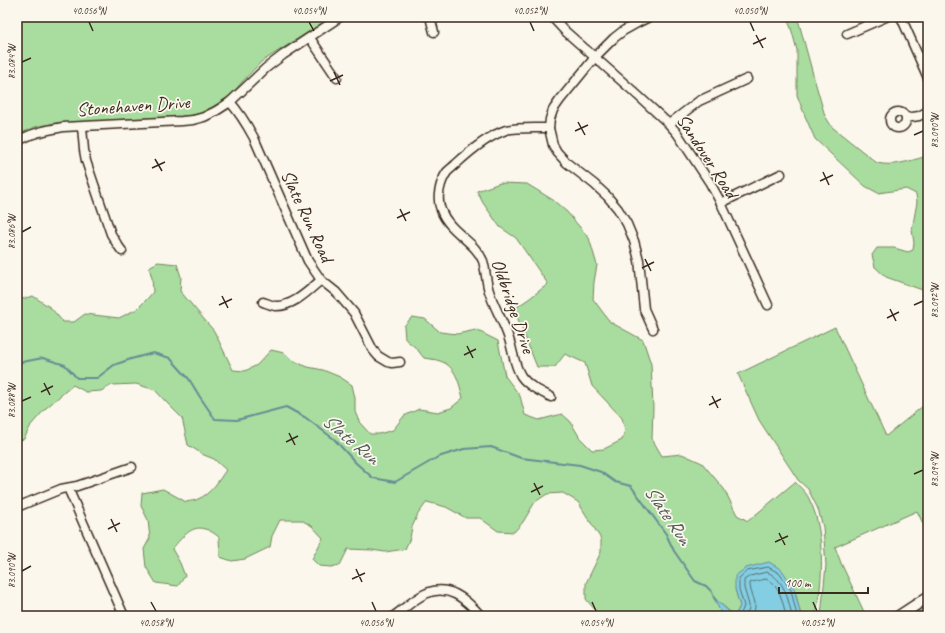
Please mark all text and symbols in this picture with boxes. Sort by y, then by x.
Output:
text: 40.056°N [72,4,108,17]
text: 40.054°N [292,4,328,17]
text: 40.052°N [513,4,549,17]
text: 40.050°N [733,4,769,17]
text: 83.084°W [5,43,18,79]
street label: Stonehaven Drive [76,90,192,122]
street label: Sandover Road [671,109,745,206]
text: 83.090°W [928,112,941,148]
street label: Slate Run Road [275,166,340,269]
text: 83.086°W [5,213,18,249]
street label: Oldbridge Drive [486,256,541,358]
text: 83.092°W [928,282,941,318]
text: 83.088°W [5,382,18,418]
water label: Slate Run [317,408,386,471]
text: 83.094°W [928,451,941,487]
water label: Slate Run [639,480,698,551]
text: 83.090°W [5,552,18,588]
scale bar [779,569,868,595]
text: 100 m [785,575,812,591]
text: 40.058°N [139,616,175,629]
text: 40.056°N [359,616,395,629]
text: 40.054°N [579,616,615,629]
text: 40.052°N [800,616,836,629]

